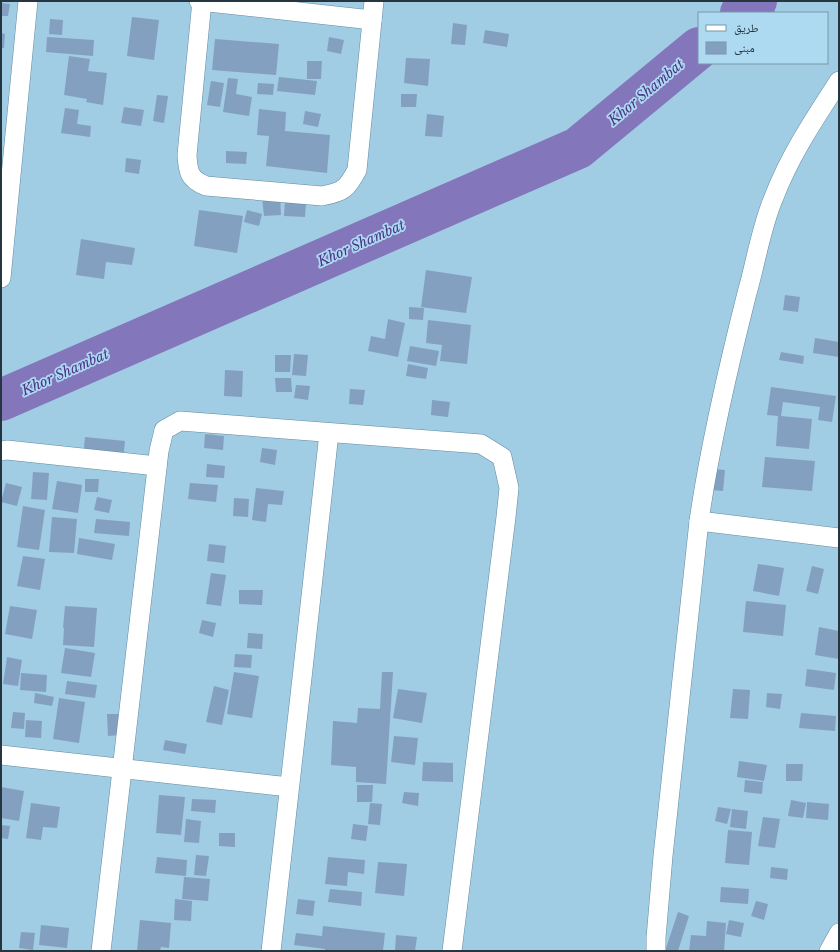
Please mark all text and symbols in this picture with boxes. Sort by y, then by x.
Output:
legend [698,12,828,64]
text: طريق [734,20,759,35]
text: مبنى [734,40,755,55]
water label: Khor Shambat [604,54,688,130]
water label: Khor Shambat [314,215,408,271]
water label: Khor Shambat [18,344,112,400]

